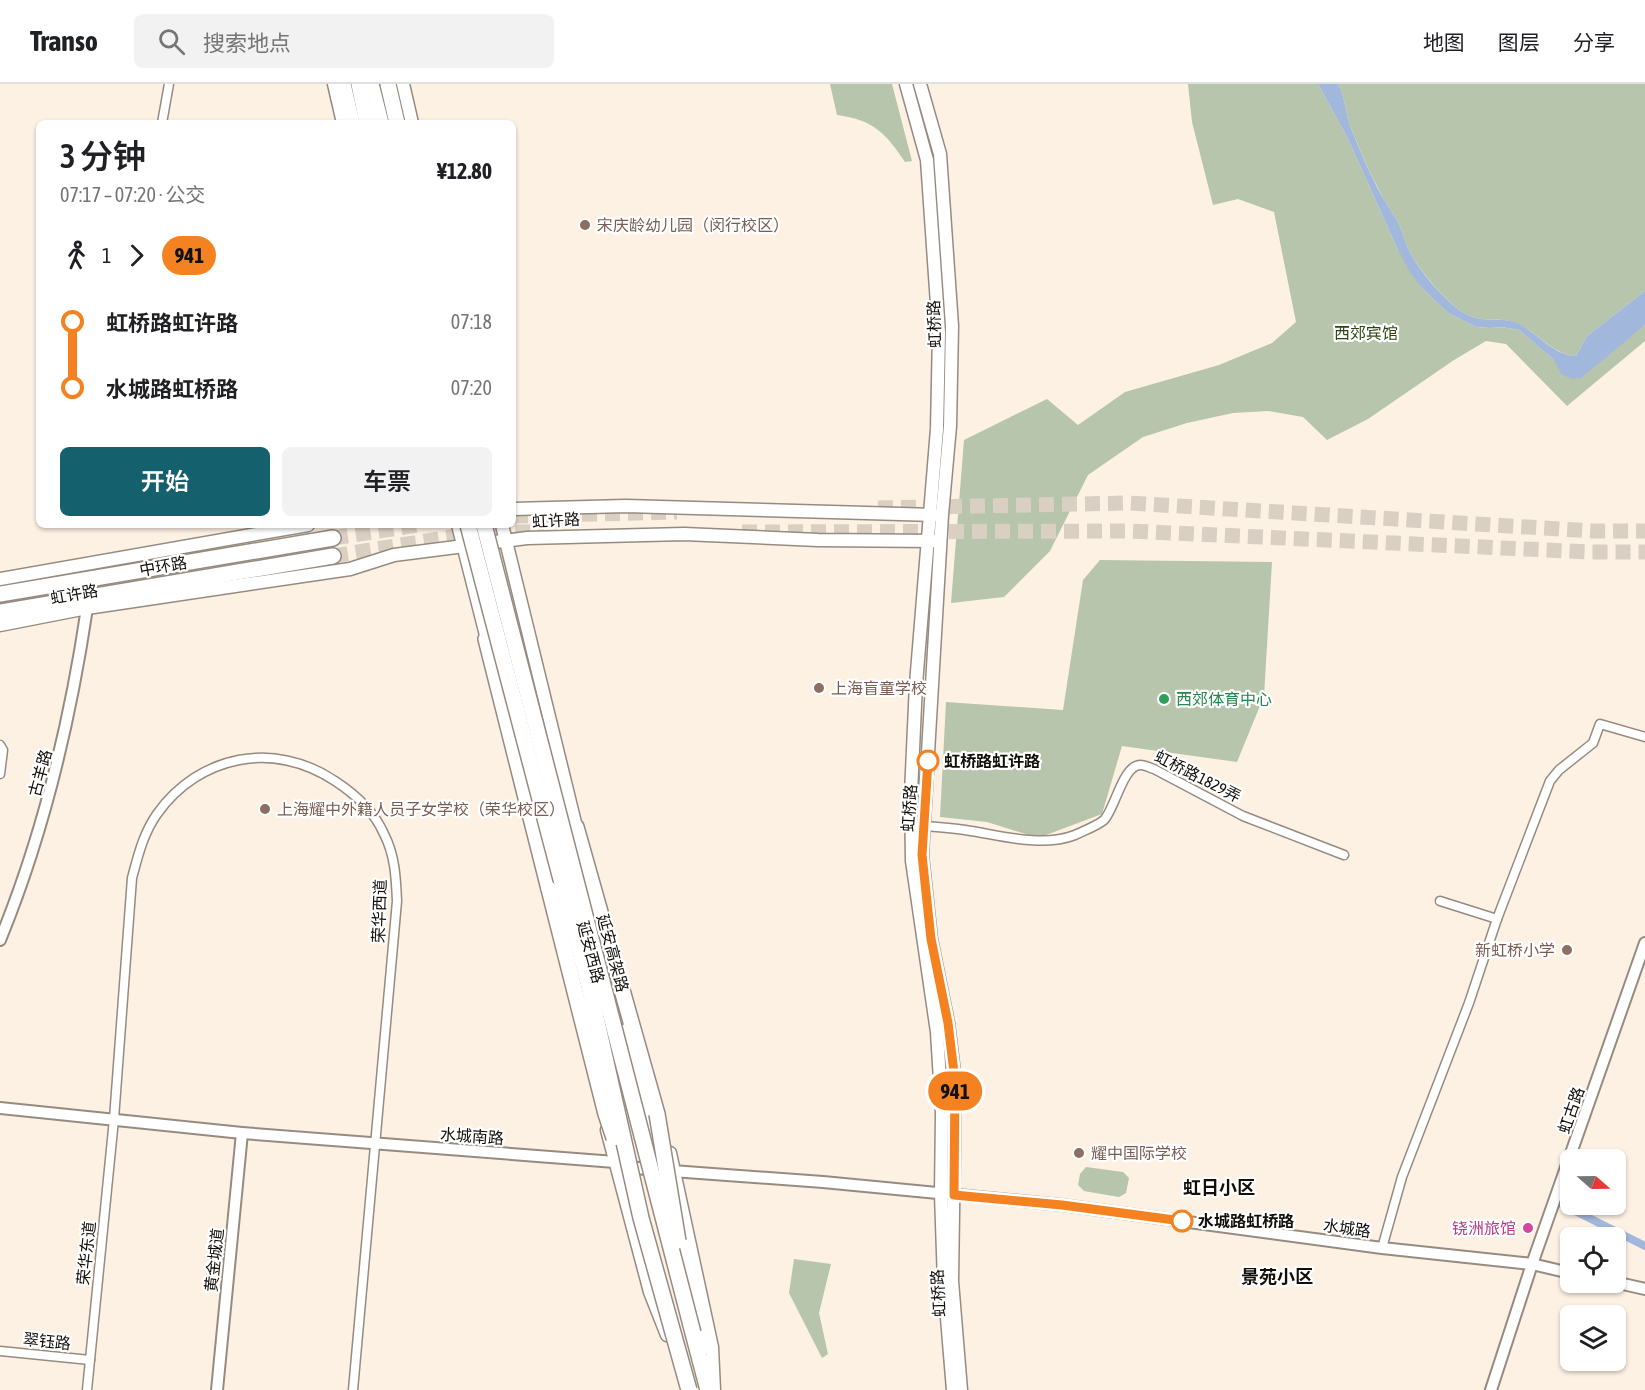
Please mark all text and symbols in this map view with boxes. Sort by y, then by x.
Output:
search box [134,14,554,68]
text: Transo [30,25,98,57]
icon: search [155,25,188,58]
text: 搜索地点 [203,30,291,56]
text: 地图 [1423,30,1465,54]
text: 图层 [1498,30,1540,54]
text: 分享 [1573,30,1615,54]
text: 3 分钟 [60,137,146,175]
text: ¥12.80 [437,158,492,184]
text: 07:17 – 07:20 · 公交 [60,183,206,206]
place label: 宋庆龄幼儿园（闵行校区） [597,216,789,234]
marker: 宋庆龄幼儿园（闵行校区） [578,218,592,232]
icon: walk [60,239,93,272]
icon: forward [120,239,153,272]
text: 941 [174,243,204,267]
text: 1 [102,244,111,267]
street label: 虹桥路 [924,300,944,348]
text: 虹桥路虹许路 [106,310,238,336]
text: 07:18 [451,310,492,333]
park label: 西郊宾馆 [1334,324,1398,342]
text: 水城路虹桥路 [106,376,238,402]
text: 07:20 [451,376,492,399]
button: 开始 [60,447,270,516]
button: 车票 [282,447,492,516]
street label: 虹许路 [532,510,580,530]
street label: 中环路 [138,553,188,579]
street label: 虹许路 [49,581,99,607]
place label: 上海盲童学校 [831,679,927,697]
marker: 上海盲童学校 [812,681,826,695]
place label: 西郊体育中心 [1176,690,1272,708]
marker: 西郊体育中心 [1157,692,1171,706]
street label: 古羊路 [25,747,55,799]
street label: 虹桥路1829弄 [1152,747,1244,805]
marker: 虹桥路虹许路 [917,750,939,772]
place label: 虹桥路虹许路 [944,752,1040,770]
street label: 虹桥路 [898,783,920,833]
place label: 上海耀中外籍人员子女学校（荣华校区） [277,800,565,818]
marker: 上海耀中外籍人员子女学校（荣华校区） [258,802,272,816]
street label: 荣华西道 [369,879,389,943]
street label: 延安高架路 [594,912,632,994]
street label: 延安西路 [574,919,608,985]
place label: 新虹桥小学 [1475,941,1555,959]
marker: 新虹桥小学 [1560,943,1574,957]
line badge: 941 [920,1072,990,1110]
text: 941 [940,1079,970,1103]
street label: 虹古路 [1555,1084,1587,1136]
street label: 水城南路 [439,1125,505,1147]
place label: 耀中国际学校 [1091,1144,1187,1162]
marker: 耀中国际学校 [1072,1146,1086,1160]
north arrow [1560,1149,1626,1215]
map controls [1560,1149,1626,1371]
district label: 虹日小区 [1183,1177,1255,1198]
marker: 水城路虹桥路 [1171,1210,1193,1232]
place label: 水城路虹桥路 [1198,1212,1294,1230]
street label: 水城路 [1322,1216,1372,1240]
place label: 铙洲旅馆 [1452,1219,1516,1237]
street label: 荣华东道 [74,1220,98,1286]
marker: 铙洲旅馆 [1521,1221,1535,1235]
street label: 黄金城道 [202,1227,226,1293]
button: locate [1560,1227,1626,1293]
district label: 景苑小区 [1241,1266,1313,1287]
street label: 虹桥路 [928,1269,948,1317]
button: layers [1560,1305,1626,1371]
street label: 翠钰路 [22,1330,72,1352]

